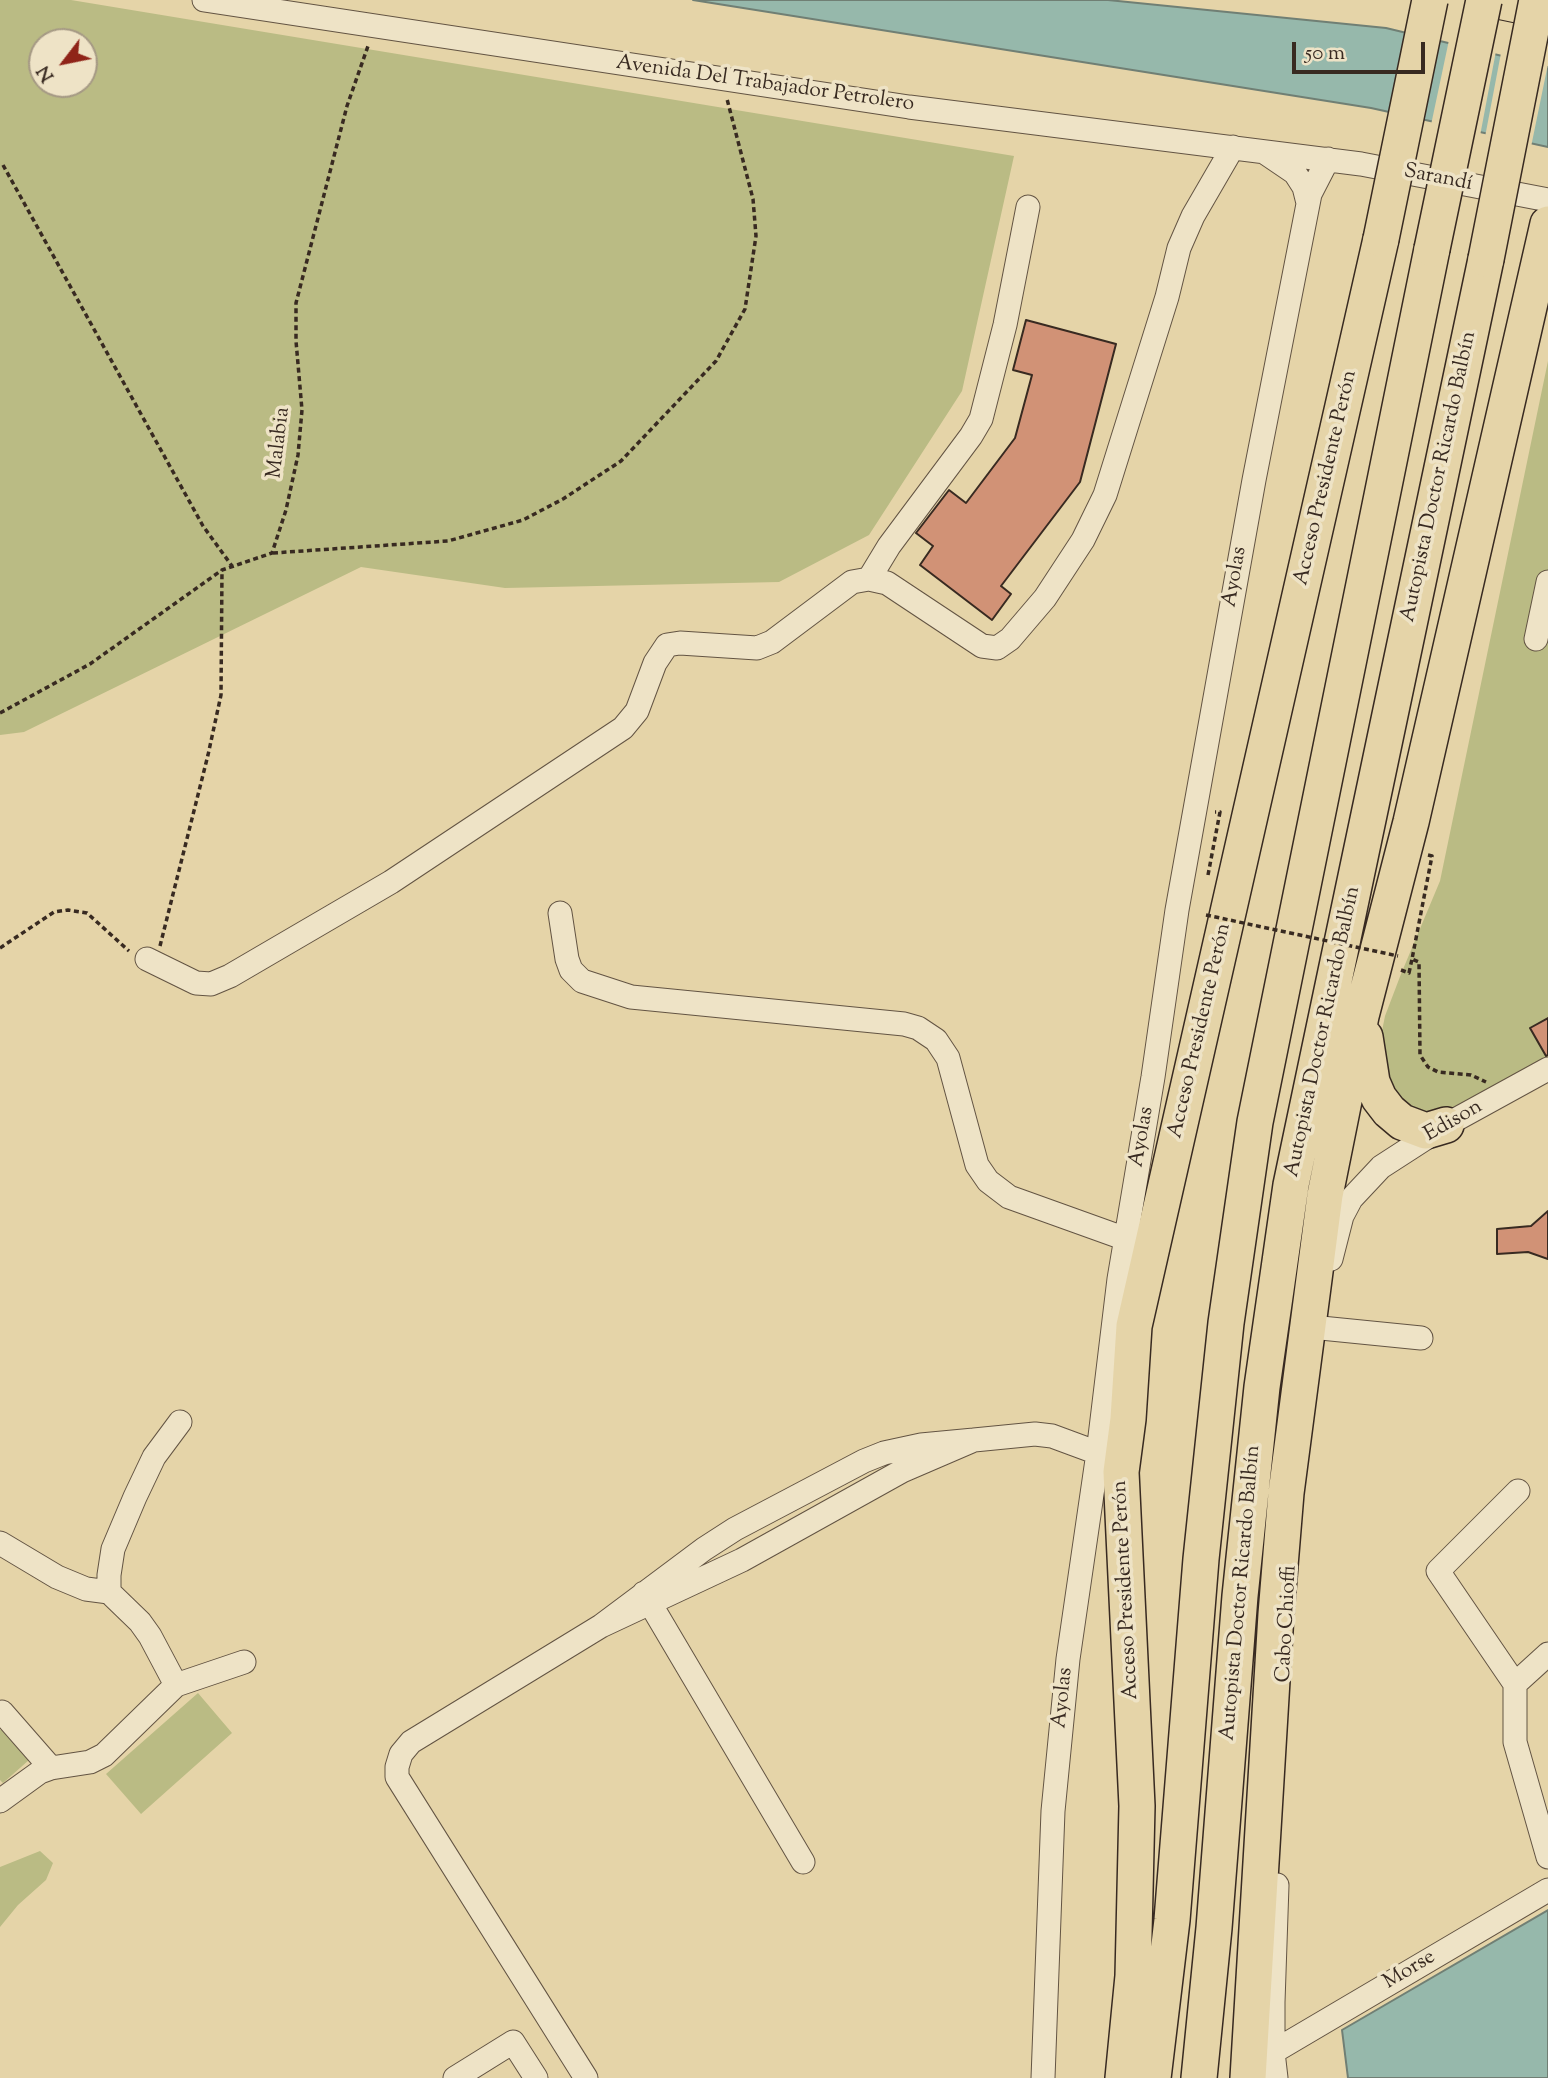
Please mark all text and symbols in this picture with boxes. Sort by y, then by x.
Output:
north arrow [28,28,98,98]
scale bar [1296,28,1429,72]
text: 50 m [1305,39,1345,69]
street label: Avenida Del Trabajador Petrolero [614,52,916,118]
text: N [31,60,62,87]
street label: Sarandí [1401,160,1475,198]
street label: Autopista Doctor Ricardo Balbín [1397,329,1483,625]
street label: Acceso Presidente Perón [1290,368,1364,588]
street label: Malabia [263,406,297,480]
street label: Ayolas [1218,545,1254,609]
street label: Autopista Doctor Ricardo Balbín [1281,884,1367,1180]
street label: Acceso Presidente Perón [1164,921,1238,1141]
street label: Edison [1421,1095,1487,1149]
street label: Ayolas [1125,1105,1161,1169]
street label: Autopista Doctor Ricardo Balbín [1217,1444,1267,1742]
street label: Acceso Presidente Perón [1109,1480,1145,1700]
street label: Cabo Chioffi [1272,1565,1304,1683]
street label: Ayolas [1048,1666,1080,1730]
street label: Morse [1379,1946,1441,1996]

